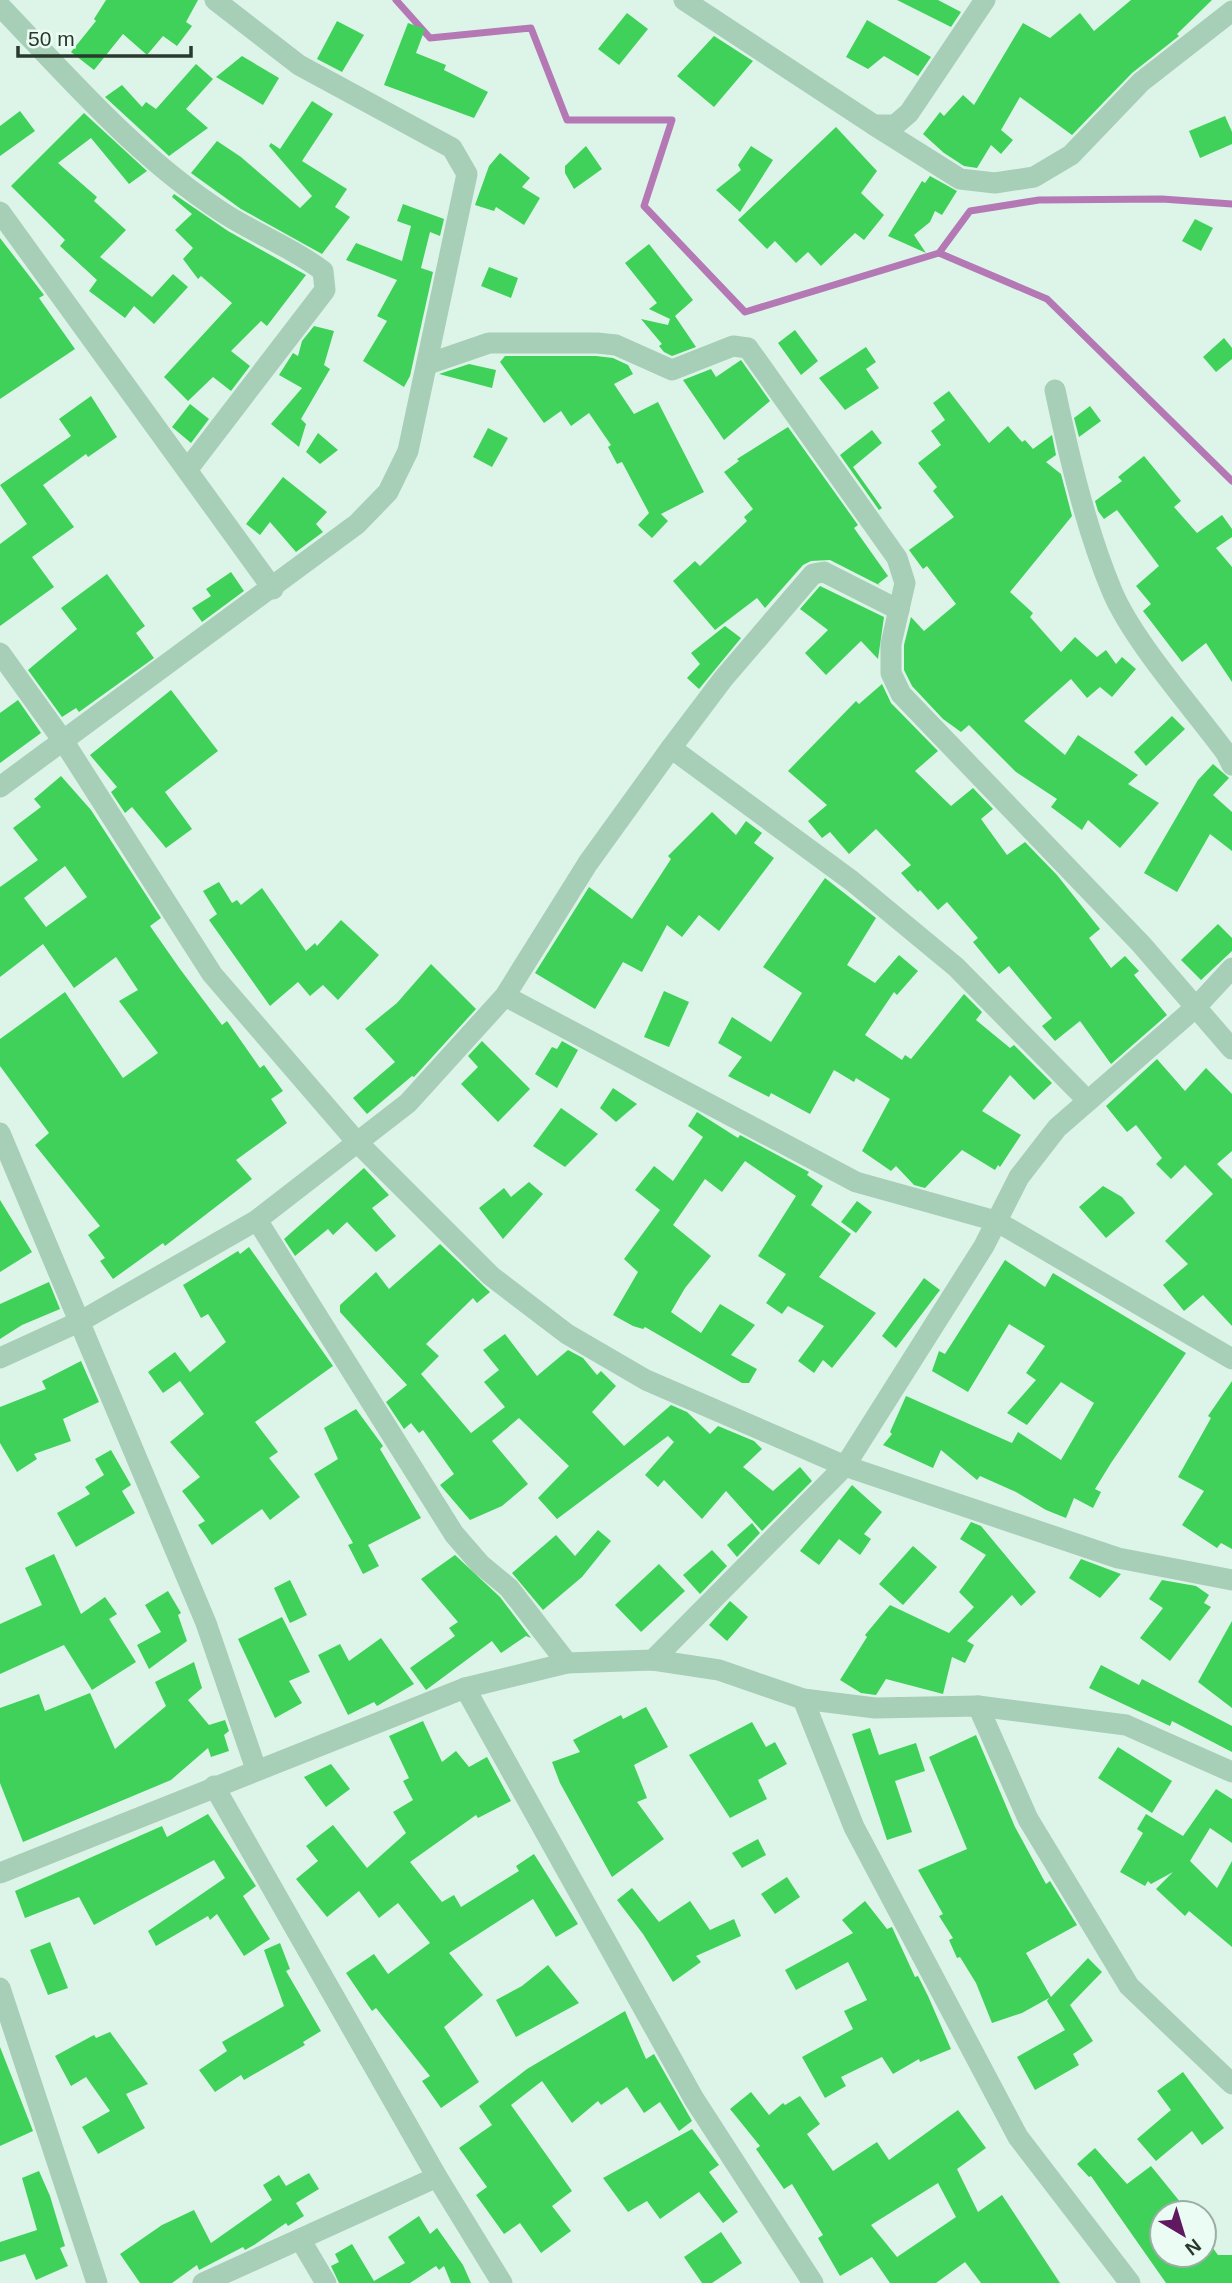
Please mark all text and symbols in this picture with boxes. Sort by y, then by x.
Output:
scale bar [18,14,191,58]
text: 50 m [28,27,75,50]
north arrow [1148,2199,1218,2269]
text: N [1181,2235,1205,2260]

